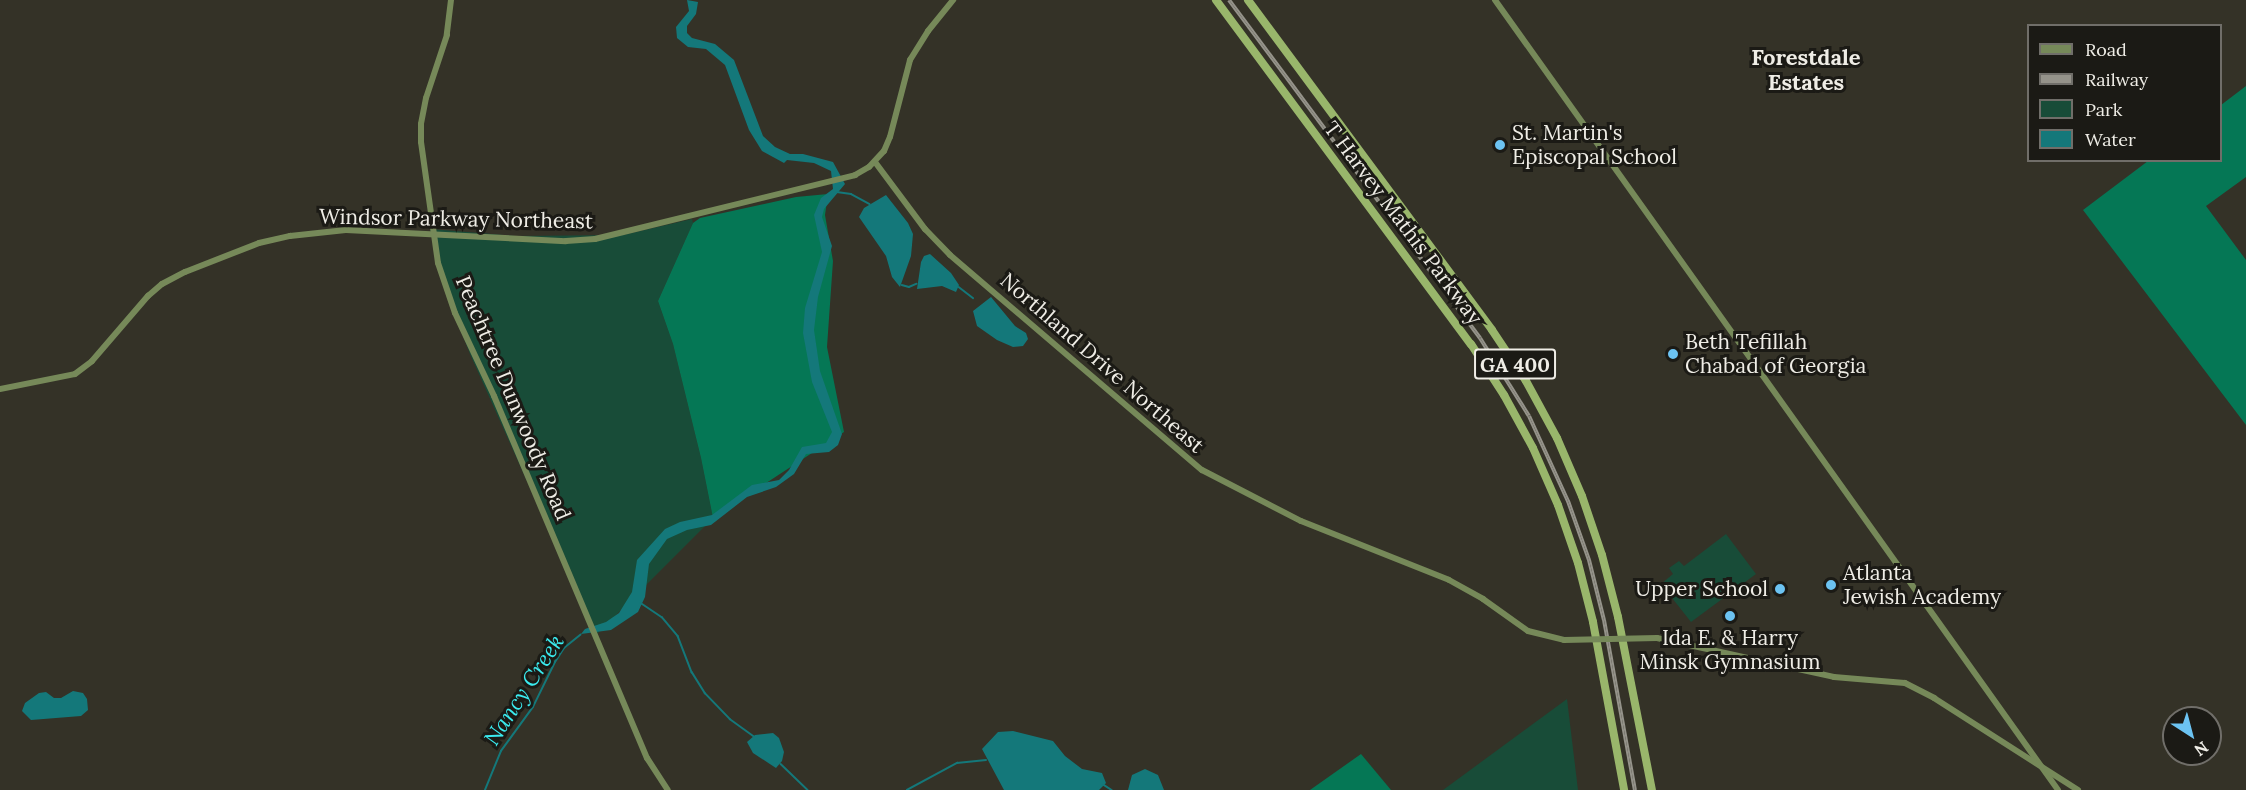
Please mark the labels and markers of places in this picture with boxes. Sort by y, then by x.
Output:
place label: St. Martin's Episcopal School [1512,120,1677,170]
marker: St. Martin's Episcopal School [1493,138,1507,152]
place label: Beth Tefillah Chabad of Georgia [1685,329,1866,379]
marker: Beth Tefillah Chabad of Georgia [1666,347,1680,361]
place label: Atlanta Jewish Academy [1843,560,2001,610]
place label: Upper School [1635,576,1768,602]
marker: Atlanta Jewish Academy [1824,578,1838,592]
marker: Upper School [1773,582,1787,596]
marker: Ida E. & Harry Minsk Gymnasium [1723,609,1737,623]
place label: Ida E. & Harry Minsk Gymnasium [1640,625,1820,675]

